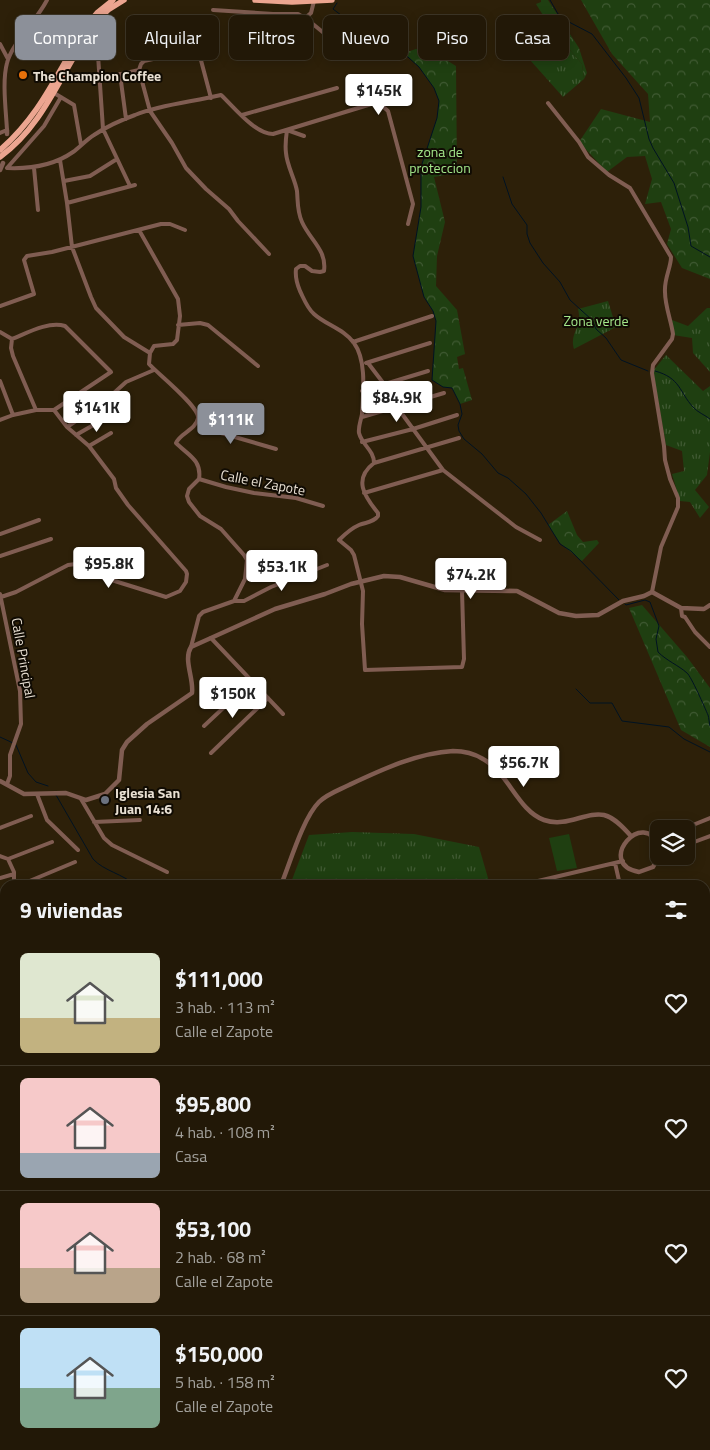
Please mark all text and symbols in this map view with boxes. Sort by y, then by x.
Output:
chip: Comprar [15,15,116,60]
chip: Alquilar [126,15,219,60]
chip: Filtros [229,15,313,60]
chip: Nuevo [323,15,408,60]
chip: Piso [418,15,486,60]
chip: Casa [496,15,569,60]
place label: The Champion Coffee [33,65,161,86]
marker: The Champion Coffee [17,69,29,81]
pin: $145K [344,74,414,116]
text: $145K [356,78,402,102]
park label: zona de proteccion [409,141,471,178]
park label: Zona verde [563,310,629,331]
pin: $84.9K [356,380,438,423]
text: $84.9K [372,385,422,409]
pin: $141K [62,390,132,433]
text: $141K [74,395,120,419]
pin: $111K [196,402,266,445]
text: $111K [208,407,254,431]
street label: Calle el Zapote [219,464,307,500]
pin: $95.8K [68,546,150,589]
pin: $53.1K [241,550,323,592]
text: $95.8K [84,551,134,575]
text: $53.1K [257,554,307,578]
pin: $74.2K [430,558,512,600]
text: $74.2K [446,562,496,586]
street label: Calle Principal [7,616,41,700]
pin: $150K [198,676,268,719]
text: $150K [210,681,256,705]
pin: $56.7K [483,746,565,788]
text: $56.7K [499,750,549,774]
place label: Iglesia San Juan 14:6 [115,782,180,819]
marker: Iglesia San Juan 14:6 [99,794,111,806]
map controls [650,820,695,865]
button: layers [650,820,695,865]
text: 9 viviendas [20,894,123,926]
icon: filters [662,896,690,924]
text: $111,000 [175,963,263,995]
icon: home [60,973,120,1033]
icon: heart [662,989,690,1017]
text: 3 hab. · 113 m² [175,995,275,1019]
text: Calle el Zapote [175,1019,273,1043]
text: $95,800 [175,1088,251,1120]
icon: home [60,1098,120,1158]
icon: heart [662,1114,690,1142]
text: 4 hab. · 108 m² [175,1120,275,1144]
text: Casa [175,1144,207,1168]
text: $53,100 [175,1213,251,1245]
icon: home [60,1223,120,1283]
icon: heart [662,1239,690,1267]
text: 2 hab. · 68 m² [175,1245,266,1269]
text: Calle el Zapote [175,1269,273,1293]
text: $150,000 [175,1338,263,1370]
icon: home [60,1348,120,1408]
icon: heart [662,1364,690,1392]
text: 5 hab. · 158 m² [175,1370,275,1394]
text: Calle el Zapote [175,1394,273,1418]

